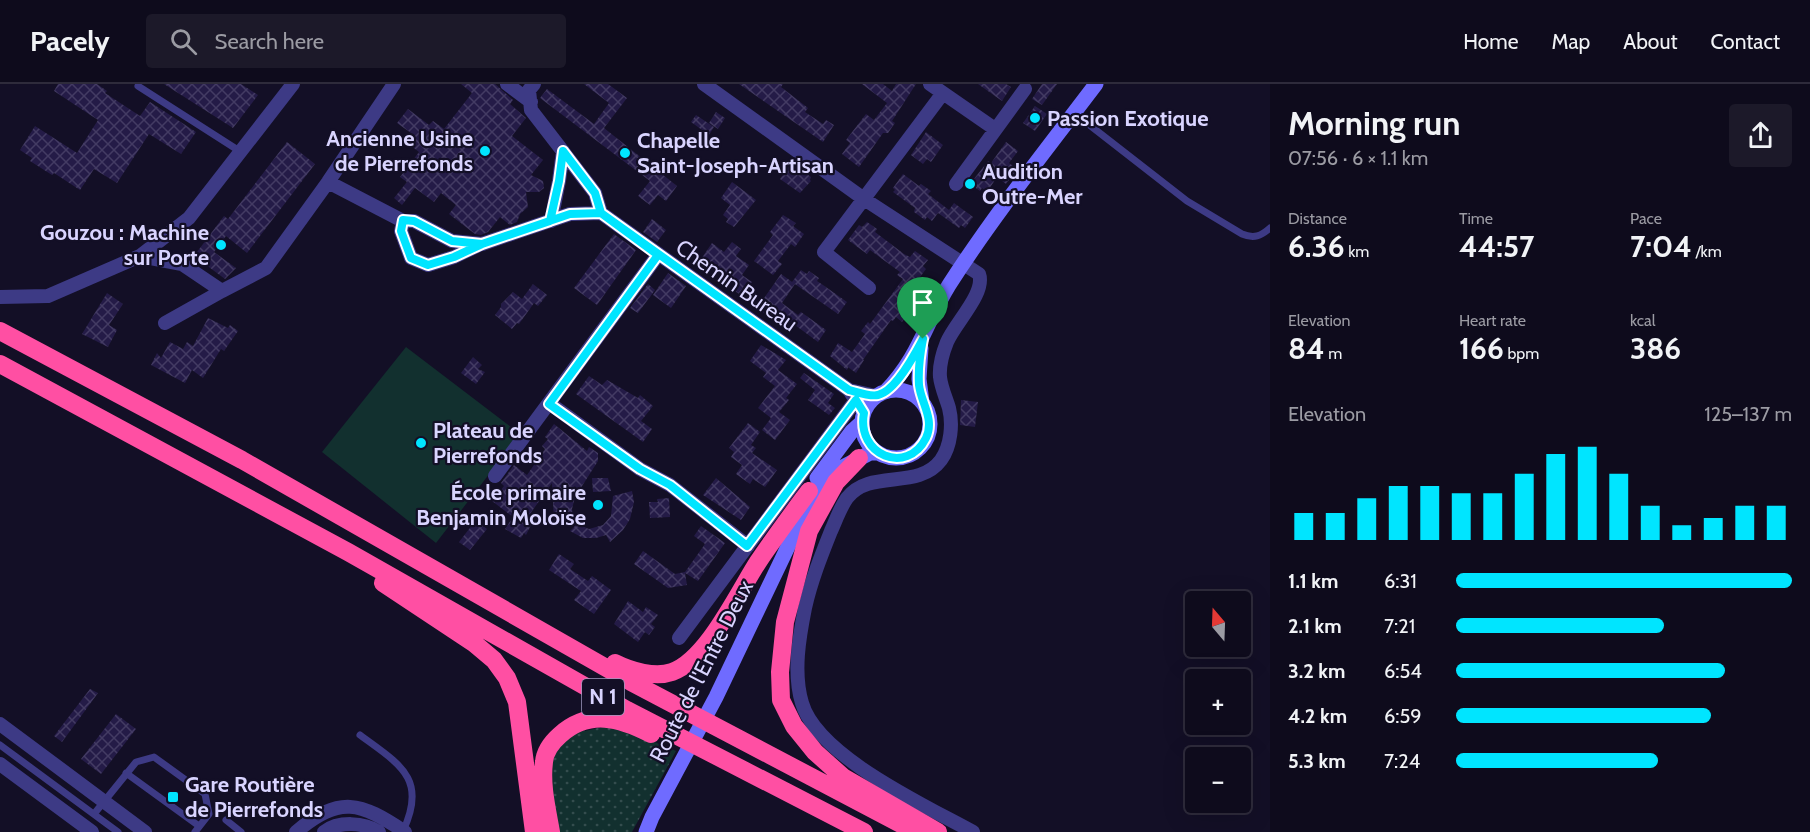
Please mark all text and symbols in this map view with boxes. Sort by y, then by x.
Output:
search box [146,14,566,68]
text: Pacely [30,24,110,58]
icon: search [167,25,200,58]
text: Search here [215,28,324,55]
text: Home [1463,29,1519,54]
text: Map [1552,29,1590,54]
text: About [1623,29,1677,54]
text: Contact [1710,29,1780,54]
text: Morning run [1288,103,1460,143]
button: share [1729,104,1792,167]
place label: Passion Exotique [1047,105,1209,132]
marker: Passion Exotique [1028,111,1042,125]
place label: Ancienne Usine de Pierrefonds [326,125,473,177]
place label: Chapelle Saint-Joseph-Artisan [637,127,834,179]
marker: Ancienne Usine de Pierrefonds [478,144,492,158]
marker: Chapelle Saint-Joseph-Artisan [618,146,632,160]
text: 07:56 · 6 × 1.1 km [1288,146,1428,170]
place label: Audition Outre-Mer [982,158,1083,210]
marker: Audition Outre-Mer [963,177,977,191]
text: Distance [1288,209,1347,228]
text: Time [1459,209,1493,228]
text: Pace [1630,209,1662,228]
place label: Gouzou : Machine sur Porte [40,219,209,271]
text: 6.36 [1288,228,1345,265]
text: 44:57 [1459,228,1534,265]
text: 7:04 [1630,228,1692,265]
street label: Chemin Bureau [671,233,803,337]
marker: Gouzou : Machine sur Porte [214,238,228,252]
text: km [1345,242,1369,261]
text: /km [1692,242,1722,261]
pin [897,277,948,339]
icon: arrive [906,286,939,319]
text: Elevation [1288,311,1351,330]
text: Heart rate [1459,311,1526,330]
text: kcal [1630,311,1656,330]
text: 84 [1288,330,1325,367]
text: 166 [1459,330,1504,367]
text: 386 [1630,330,1681,367]
text: m [1325,344,1342,363]
text: bpm [1504,344,1539,363]
text: Elevation [1288,402,1366,426]
text: 125–137 m [1704,402,1792,426]
place label: Plateau de Pierrefonds [433,417,542,469]
marker: Plateau de Pierrefonds [414,436,428,450]
place label: École primaire Benjamin Moloïse [416,479,586,531]
marker: École primaire Benjamin Moloïse [591,498,605,512]
text: 1.1 km [1288,569,1338,593]
text: 6:31 [1384,569,1417,593]
street label: Route de l'Entre Deux [644,575,759,767]
north arrow [1185,591,1251,657]
map controls [1185,591,1251,813]
text: 2.1 km [1288,614,1342,638]
text: 7:21 [1384,614,1415,638]
text: 3.2 km [1288,659,1345,683]
text: 6:54 [1384,659,1422,683]
button: + [1185,669,1251,735]
road number: N 1 [582,679,624,715]
text: 4.2 km [1288,704,1347,728]
text: 6:59 [1384,704,1422,728]
button: − [1185,747,1251,813]
text: 5.3 km [1288,749,1346,773]
text: 7:24 [1384,749,1420,773]
place label: Gare Routière de Pierrefonds [185,771,323,823]
marker: Gare Routière de Pierrefonds [166,790,180,804]

